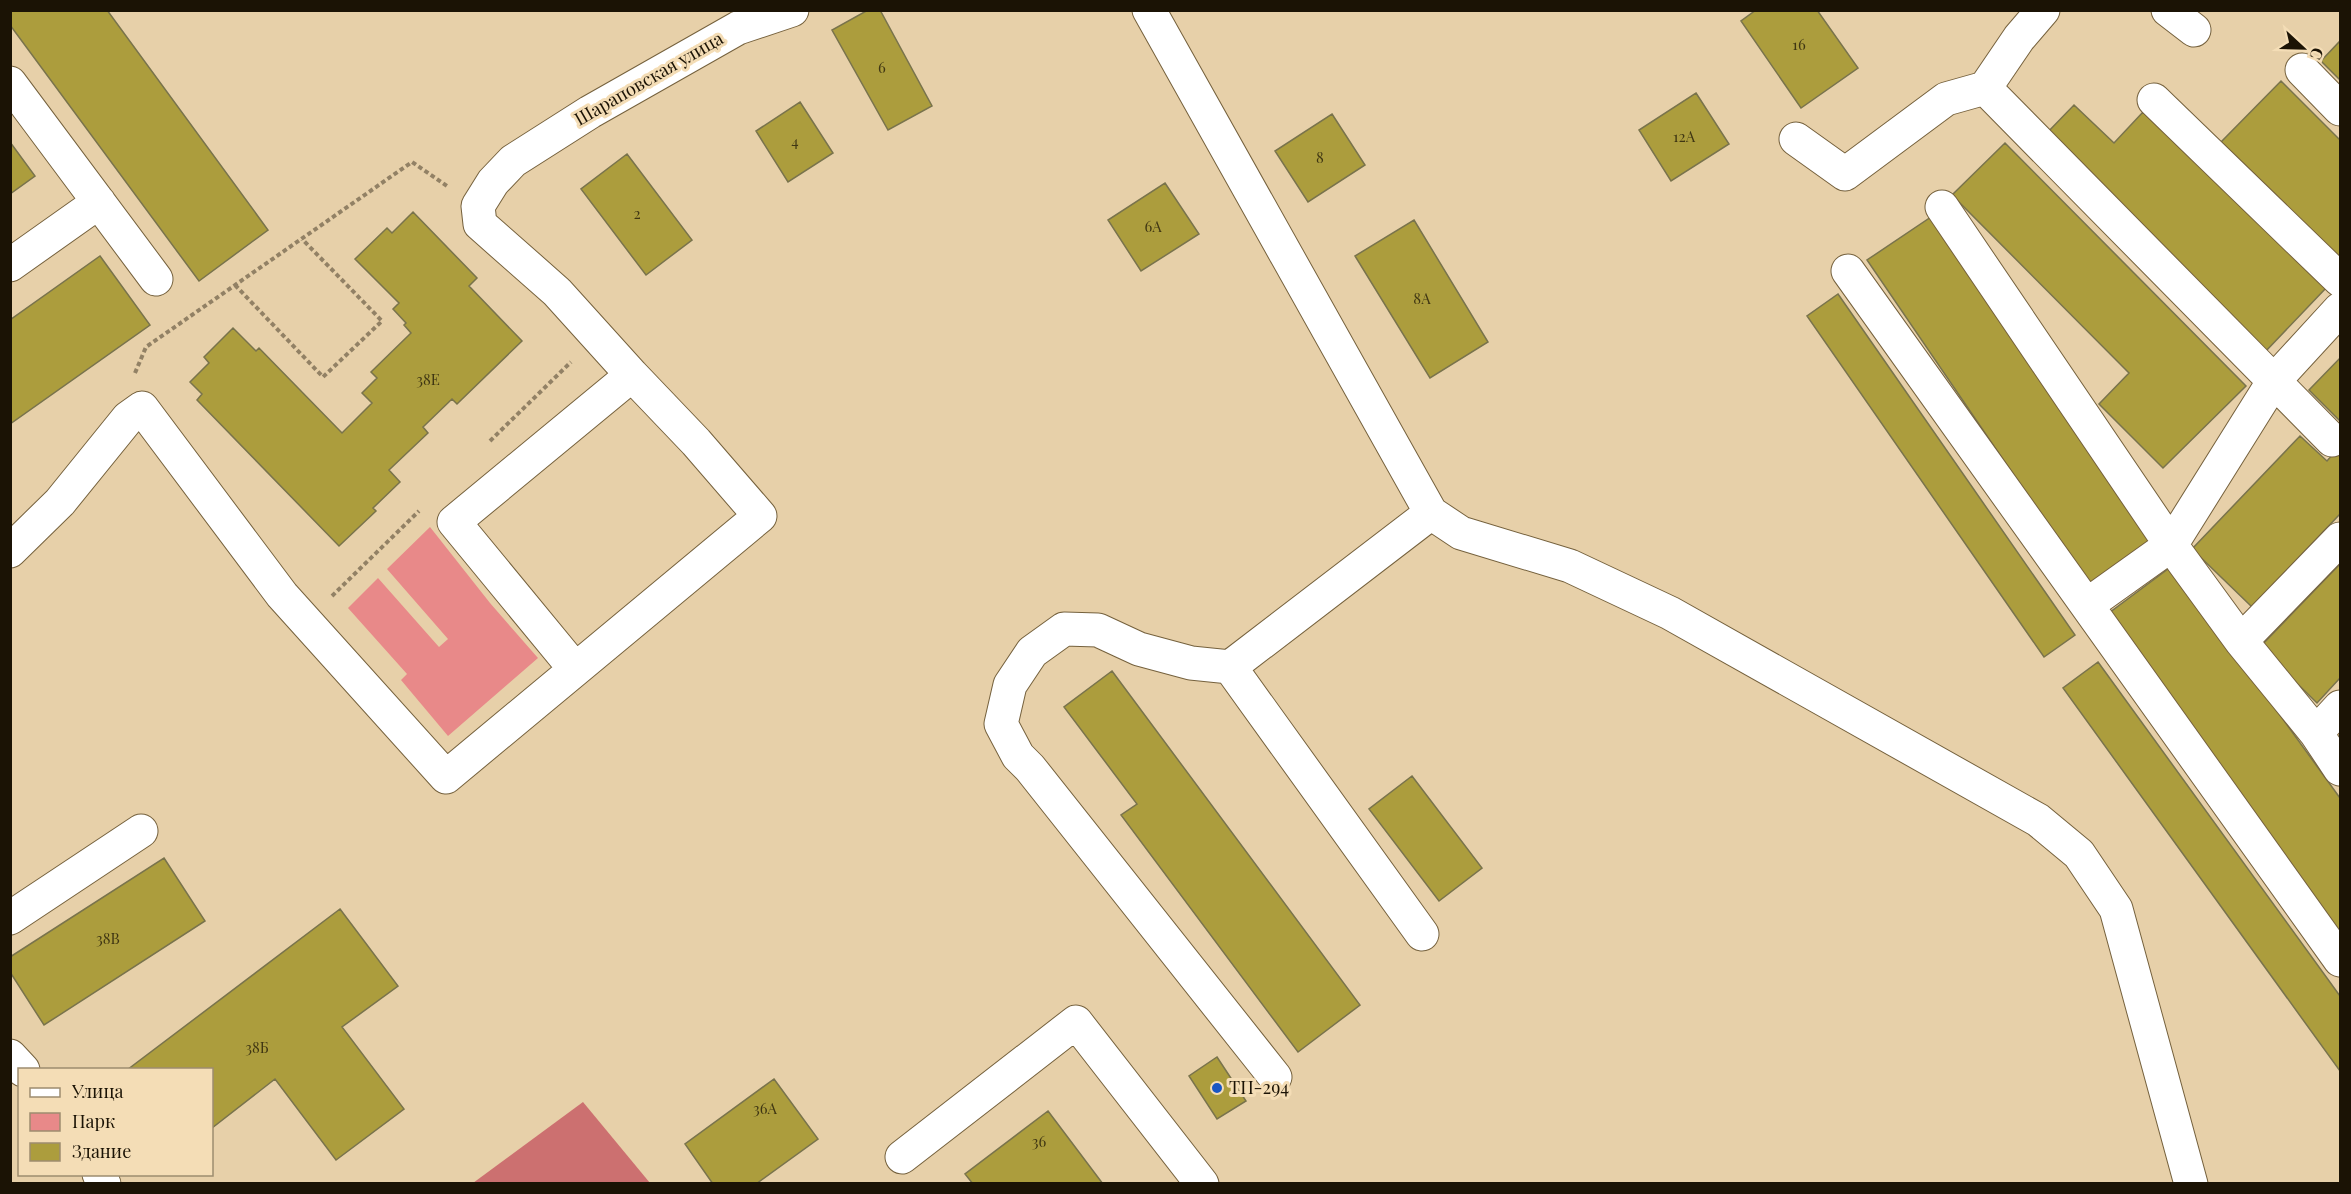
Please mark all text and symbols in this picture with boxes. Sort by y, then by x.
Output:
north arrow [2273,18,2333,78]
street label: Шараповская улица [570,26,727,130]
house number: 16 [1792,34,1806,54]
text: С [2306,45,2329,63]
house number: 6 [878,57,886,77]
house number: 12А [1673,126,1696,146]
house number: 4 [791,131,799,151]
house number: 8 [1316,147,1324,167]
house number: 2 [633,203,641,223]
house number: 6А [1144,216,1162,236]
house number: 8А [1413,288,1431,308]
house number: 38Е [416,369,440,389]
house number: 38В [96,928,120,948]
house number: 38Б [245,1037,269,1057]
legend [18,1068,213,1176]
place label: ТП-294 [1229,1075,1289,1099]
text: Улица [71,1079,123,1103]
marker: ТП-294 [1210,1081,1224,1095]
house number: 36А [753,1098,778,1118]
text: Парк [72,1109,115,1133]
house number: 36 [1032,1131,1046,1151]
text: Здание [72,1139,131,1163]

